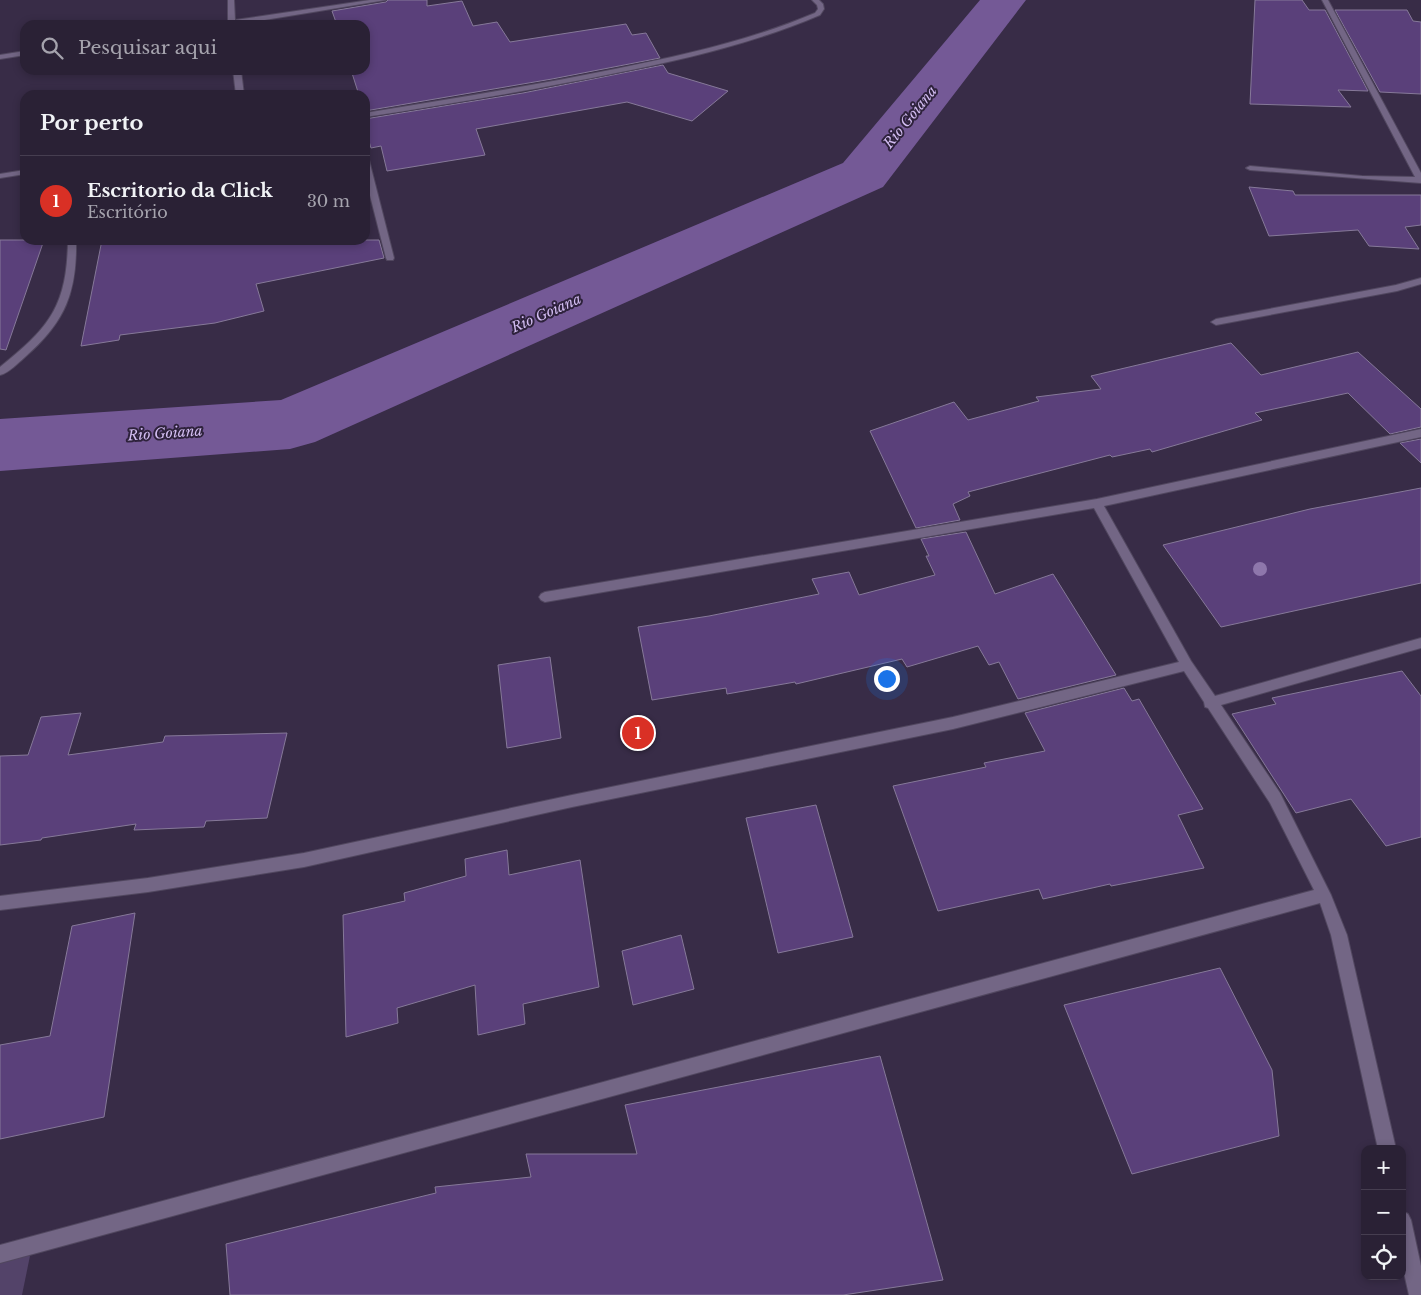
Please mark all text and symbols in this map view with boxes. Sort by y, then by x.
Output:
search box [20,20,370,75]
icon: search [38,34,66,62]
text: Pesquisar aqui [78,36,217,59]
water label: Rio Goiana [879,82,941,152]
text: Por perto [40,110,143,136]
text: Escritorio da Click [87,179,273,202]
text: 1 [53,191,59,211]
text: 30 m [307,191,350,211]
text: Escritório [87,202,168,222]
water label: Rio Goiana [507,290,584,337]
water label: Rio Goiana [126,421,203,445]
your location [874,666,900,692]
pin: 1 [622,714,654,752]
map controls [1361,1145,1406,1280]
button: + [1361,1145,1406,1190]
button: − [1361,1190,1406,1235]
button: locate [1361,1235,1406,1280]

